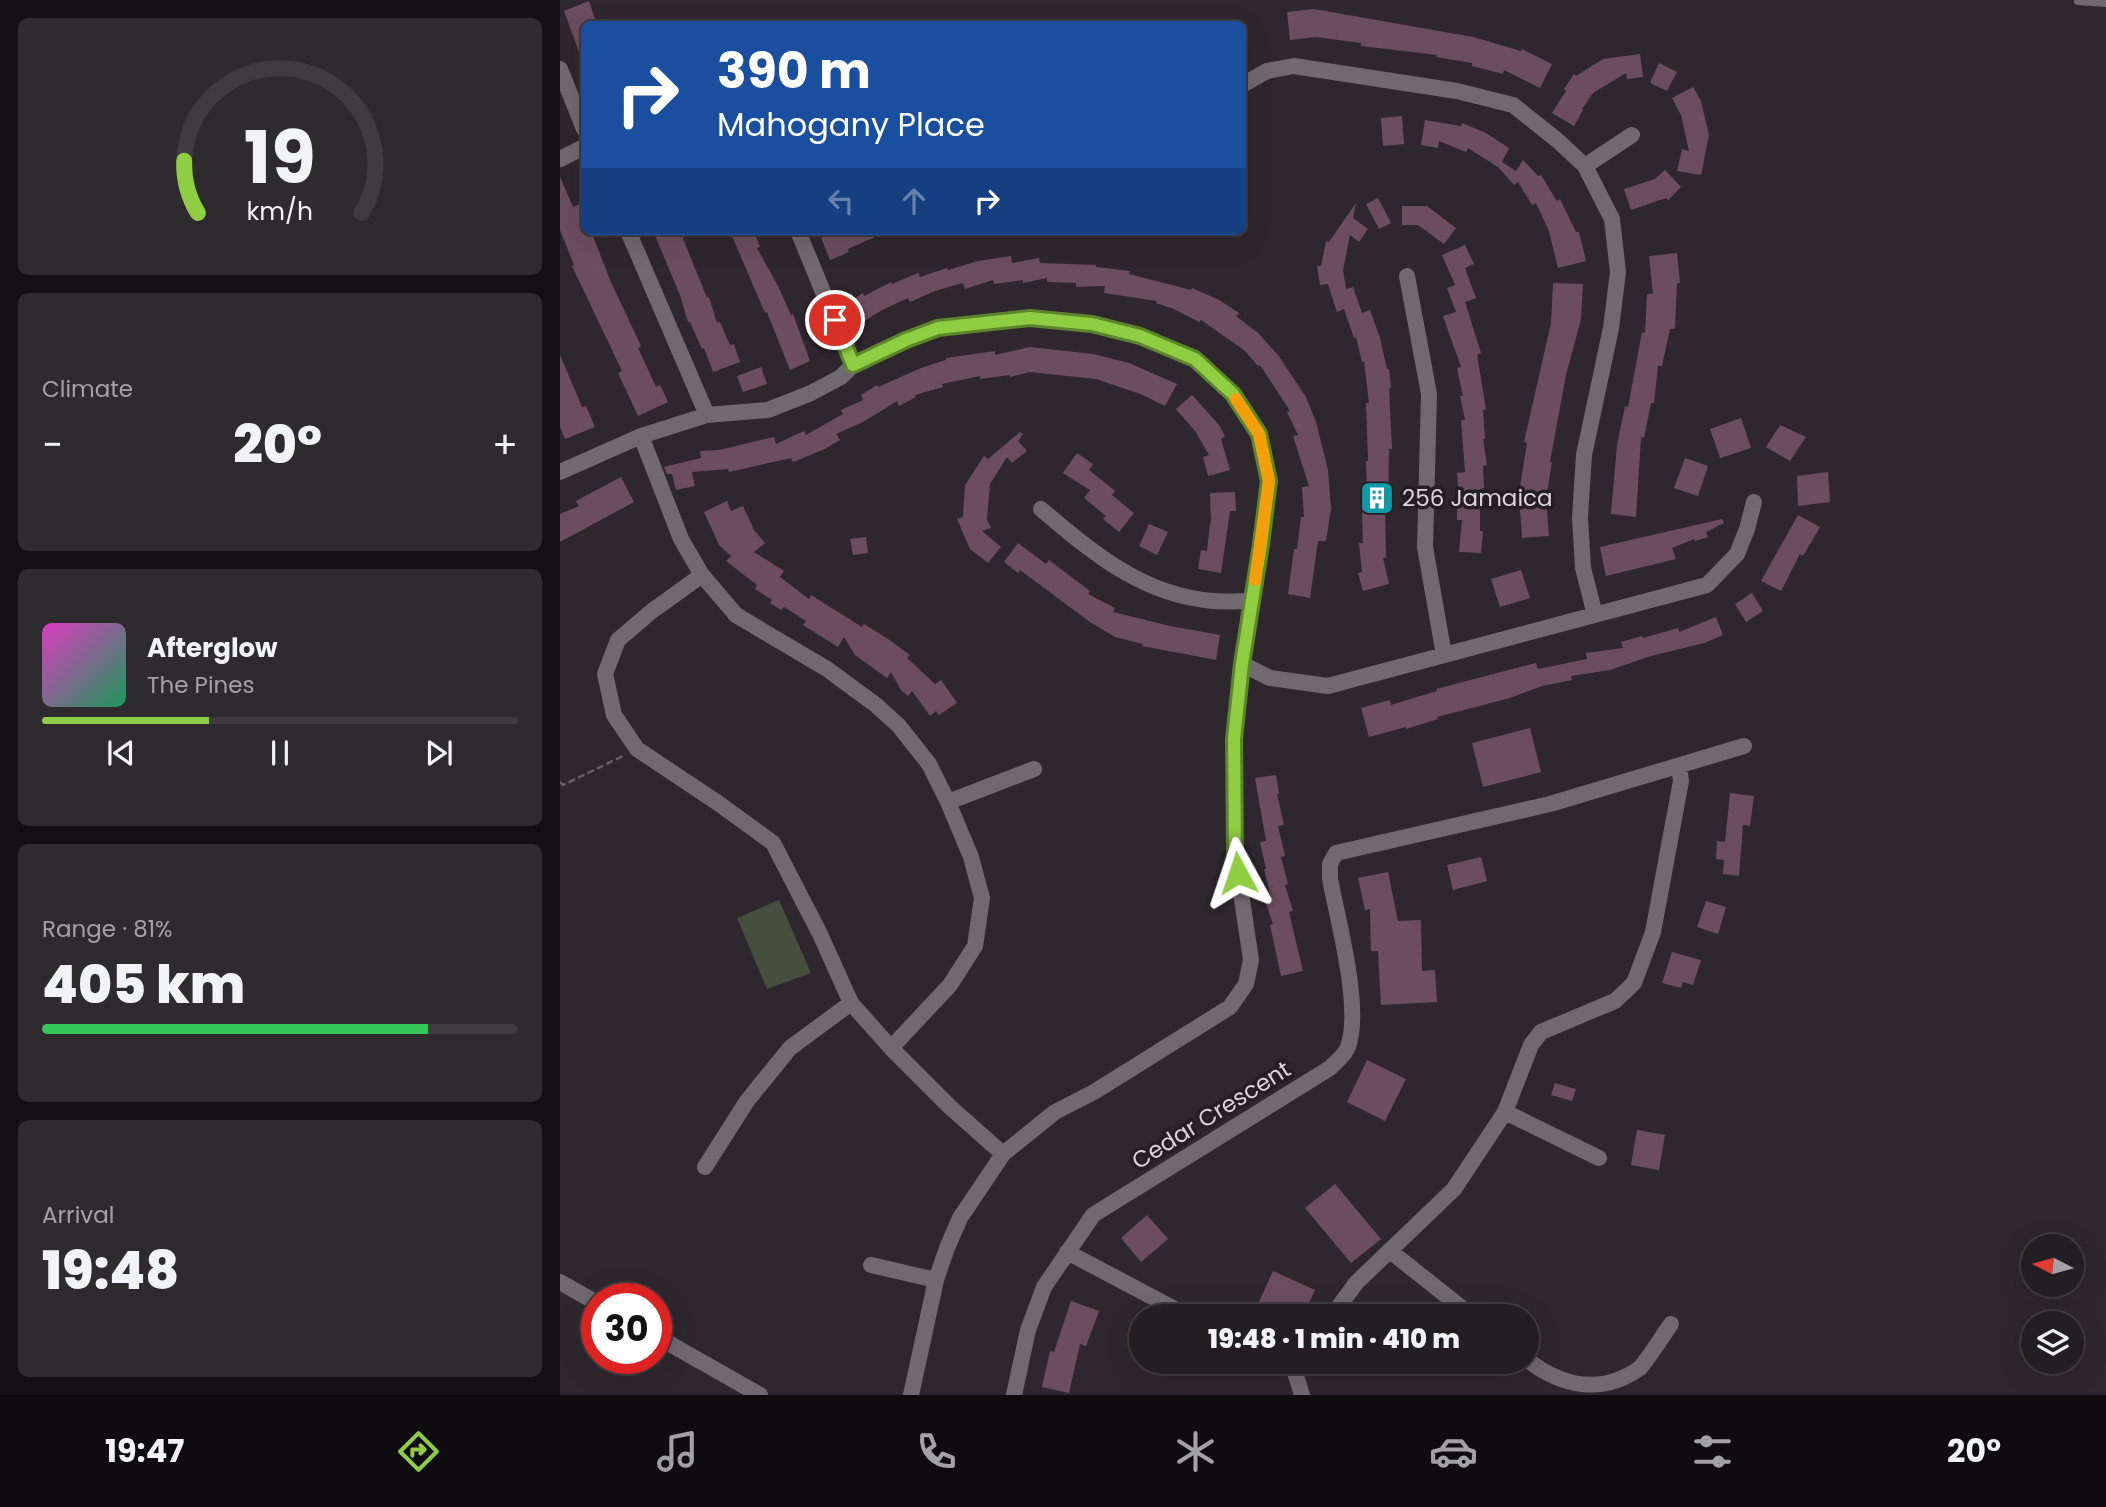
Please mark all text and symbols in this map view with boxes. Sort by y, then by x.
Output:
text: 390 m [717,37,871,105]
icon: right [602,49,693,140]
text: Mahogany Place [717,102,985,147]
text: 19 [244,107,316,208]
icon: left [822,182,860,220]
icon: ahead [895,182,933,220]
icon: right [968,182,1006,220]
text: km/h [247,194,313,229]
pin [805,290,865,350]
icon: arrive [816,301,854,339]
text: Climate [42,373,133,405]
text: 20° [233,408,322,481]
text: − [42,418,63,471]
text: + [492,418,518,471]
building icon: 256 Jamaica [1358,479,1396,517]
place label: 256 Jamaica [1402,482,1553,514]
text: Afterglow [147,630,278,666]
text: The Pines [147,669,255,701]
icon: previous [102,734,140,772]
icon: pause [261,734,299,772]
icon: next [420,734,458,772]
position arrow [1201,836,1275,910]
text: Range · 81% [42,913,173,945]
text: 405 km [42,948,245,1021]
street label: Cedar Crescent [1125,1053,1297,1177]
text: Arrival [42,1199,114,1231]
text: 19:48 [42,1234,179,1307]
north arrow [2021,1234,2084,1297]
map controls [2021,1234,2084,1374]
speed limit sign: 30 [581,1283,672,1374]
button: layers [2021,1311,2084,1374]
text: 19:48 · 1 min · 410 m [1208,1321,1460,1357]
icon: directions [394,1427,443,1476]
icon: music [653,1427,702,1476]
icon: phone [912,1427,961,1476]
icon: climate [1171,1427,1220,1476]
icon: car [1429,1427,1478,1476]
icon: filters [1688,1427,1737,1476]
text: 19:47 [105,1428,184,1473]
text: 20° [1947,1428,2001,1473]

